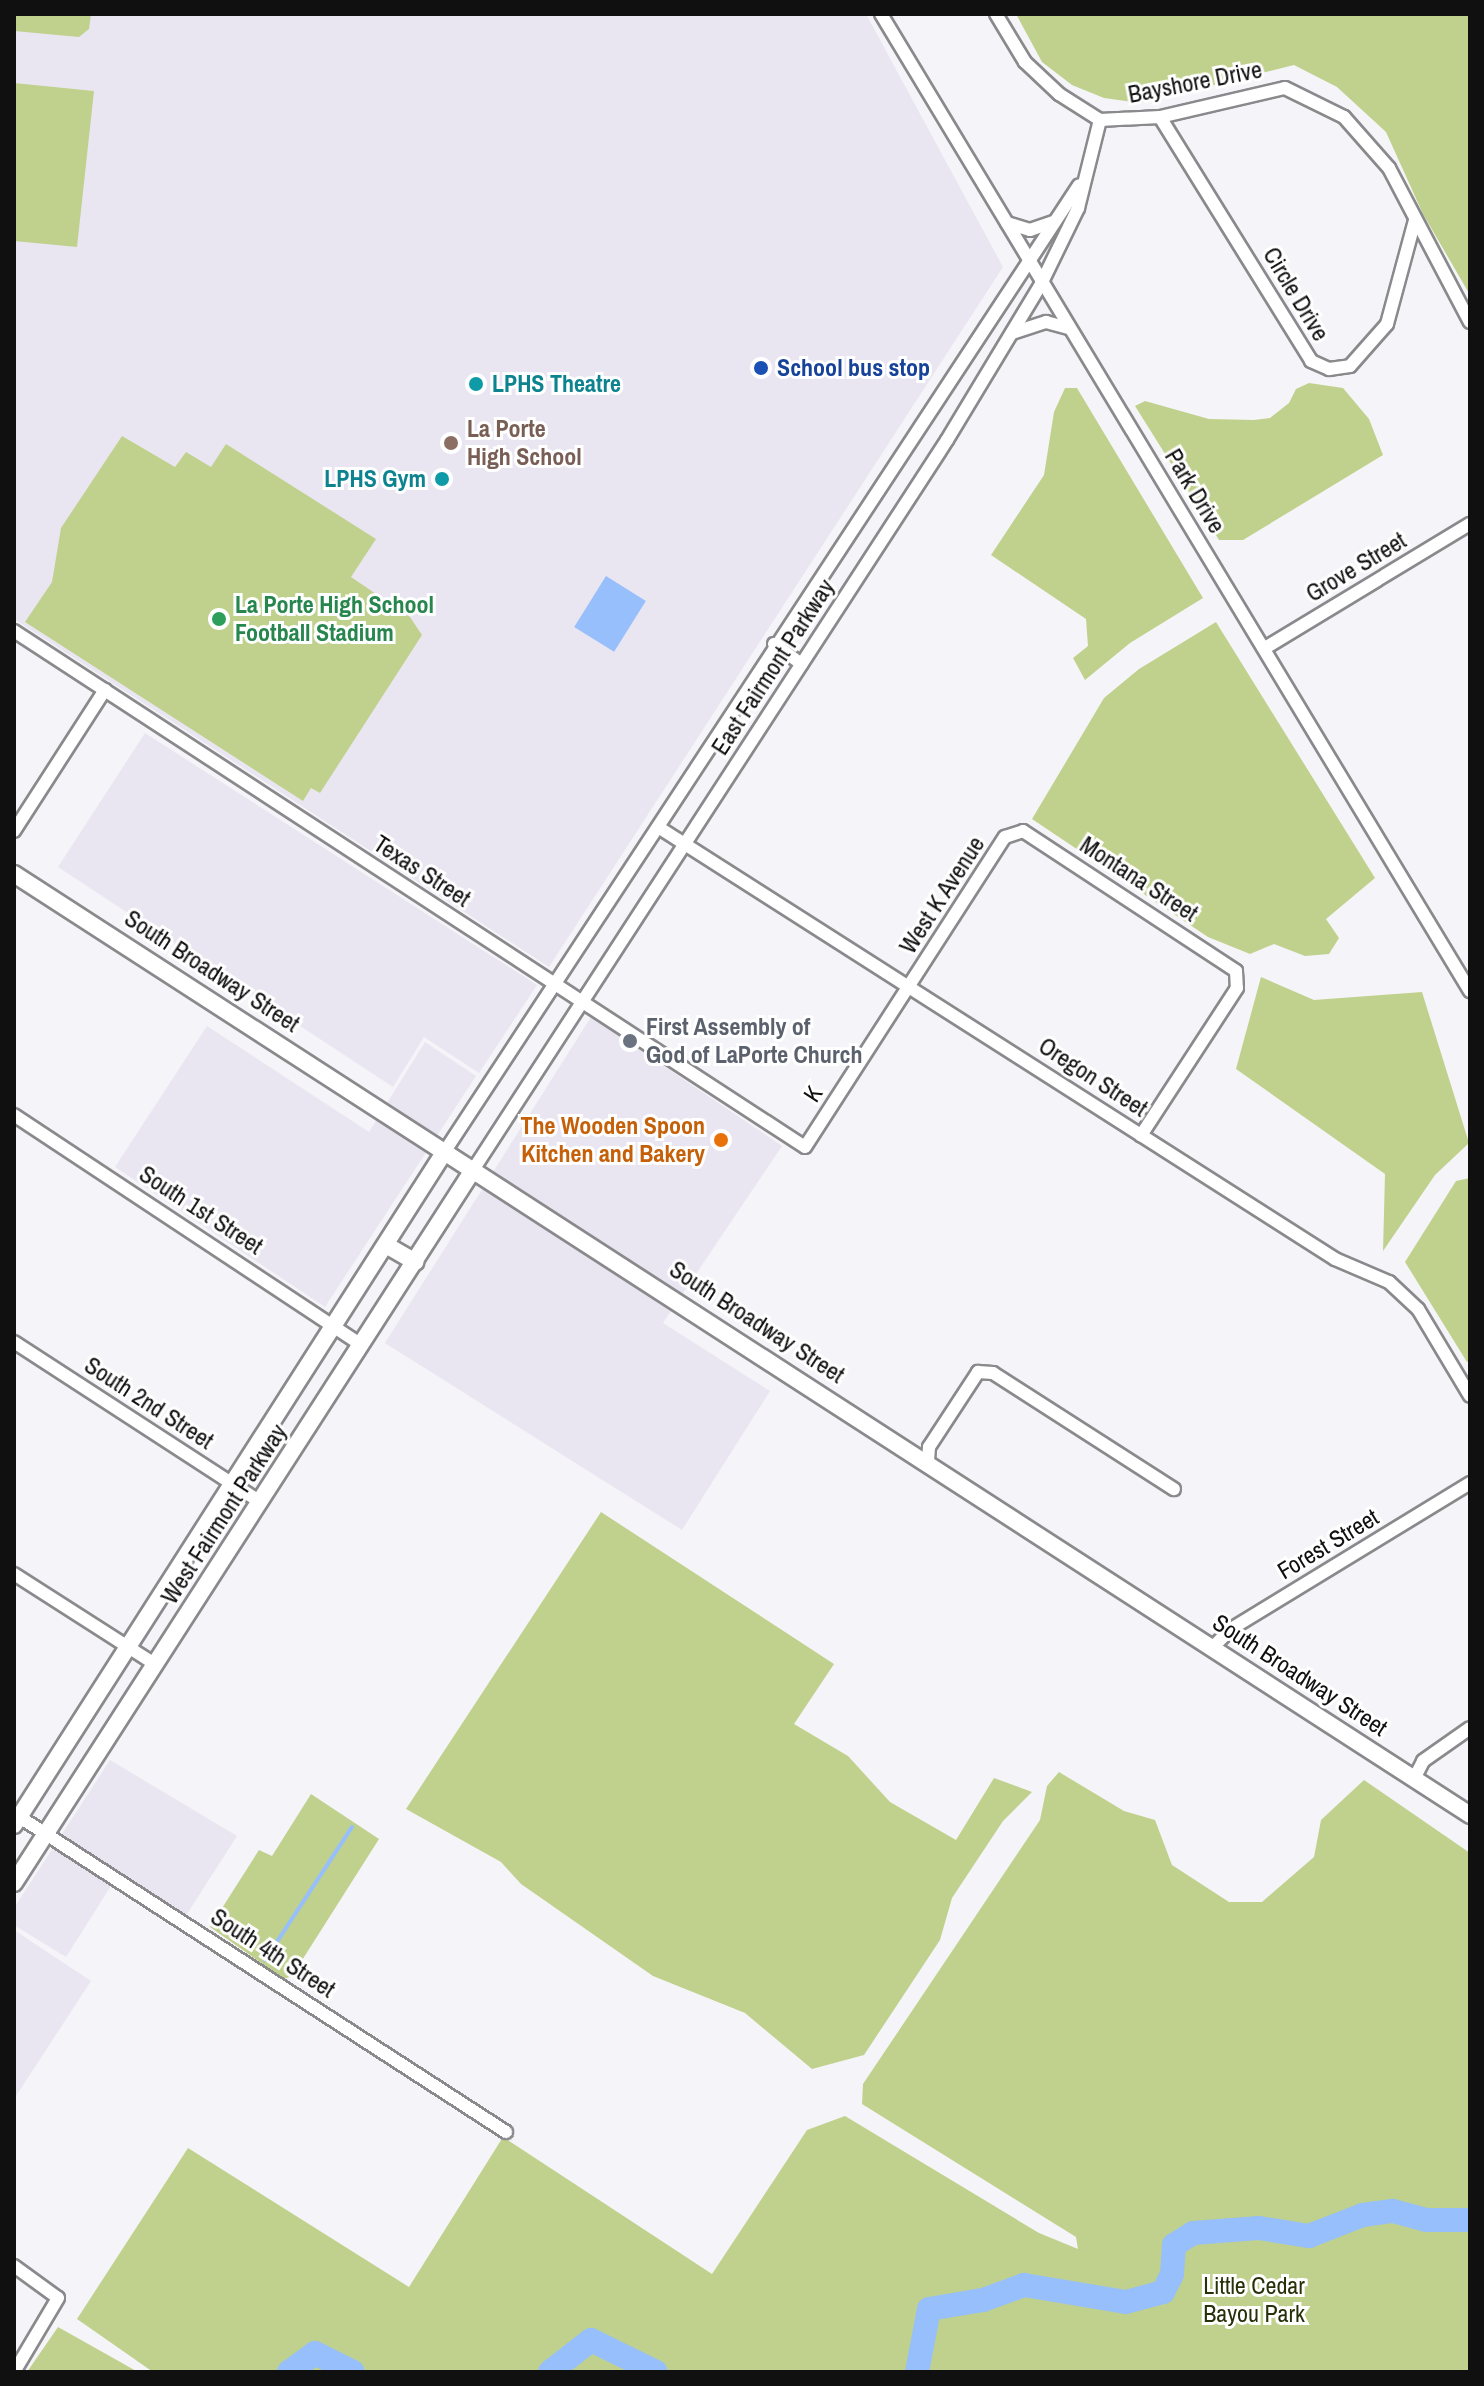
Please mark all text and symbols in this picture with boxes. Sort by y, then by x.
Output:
street label: Bayshore Drive [1126,55,1264,109]
street label: Circle Drive [1257,242,1335,346]
place label: School bus stop [777,354,930,382]
marker: School bus stop [752,359,770,377]
place label: LPHS Theatre [492,370,621,398]
marker: LPHS Theatre [467,375,485,393]
place label: La Porte High School [467,415,582,471]
marker: La Porte High School [442,434,460,452]
street label: Park Drive [1159,444,1231,538]
place label: LPHS Gym [324,465,426,493]
marker: LPHS Gym [433,470,451,488]
street label: Grove Street [1301,526,1411,608]
street label: East Fairmont Parkway [705,574,841,760]
place label: La Porte High School Football Stadium [235,591,434,647]
marker: La Porte High School Football Stadium [210,610,228,628]
street label: Texas Street [368,829,476,913]
street label: Montana Street [1075,830,1203,928]
street label: West K Avenue [893,831,991,959]
street label: South Broadway Street [119,904,305,1038]
place label: First Assembly of God of LaPorte Church [646,1013,863,1069]
street label: Oregon Street [1033,1031,1153,1123]
marker: First Assembly of God of LaPorte Church [621,1032,639,1050]
street label: K [797,1081,829,1107]
place label: The Wooden Spoon Kitchen and Bakery [521,1112,705,1168]
marker: The Wooden Spoon Kitchen and Bakery [712,1131,730,1149]
street label: South 1st Street [134,1159,268,1261]
street label: South Broadway Street [664,1255,850,1389]
street label: South 2nd Street [79,1351,219,1455]
street label: West Fairmont Parkway [155,1419,293,1609]
street label: Forest Street [1272,1503,1384,1585]
street label: South Broadway Street [1207,1608,1393,1742]
street label: South 4th Street [206,1902,340,2004]
park label: Little Cedar Bayou Park [1203,2272,1305,2328]

